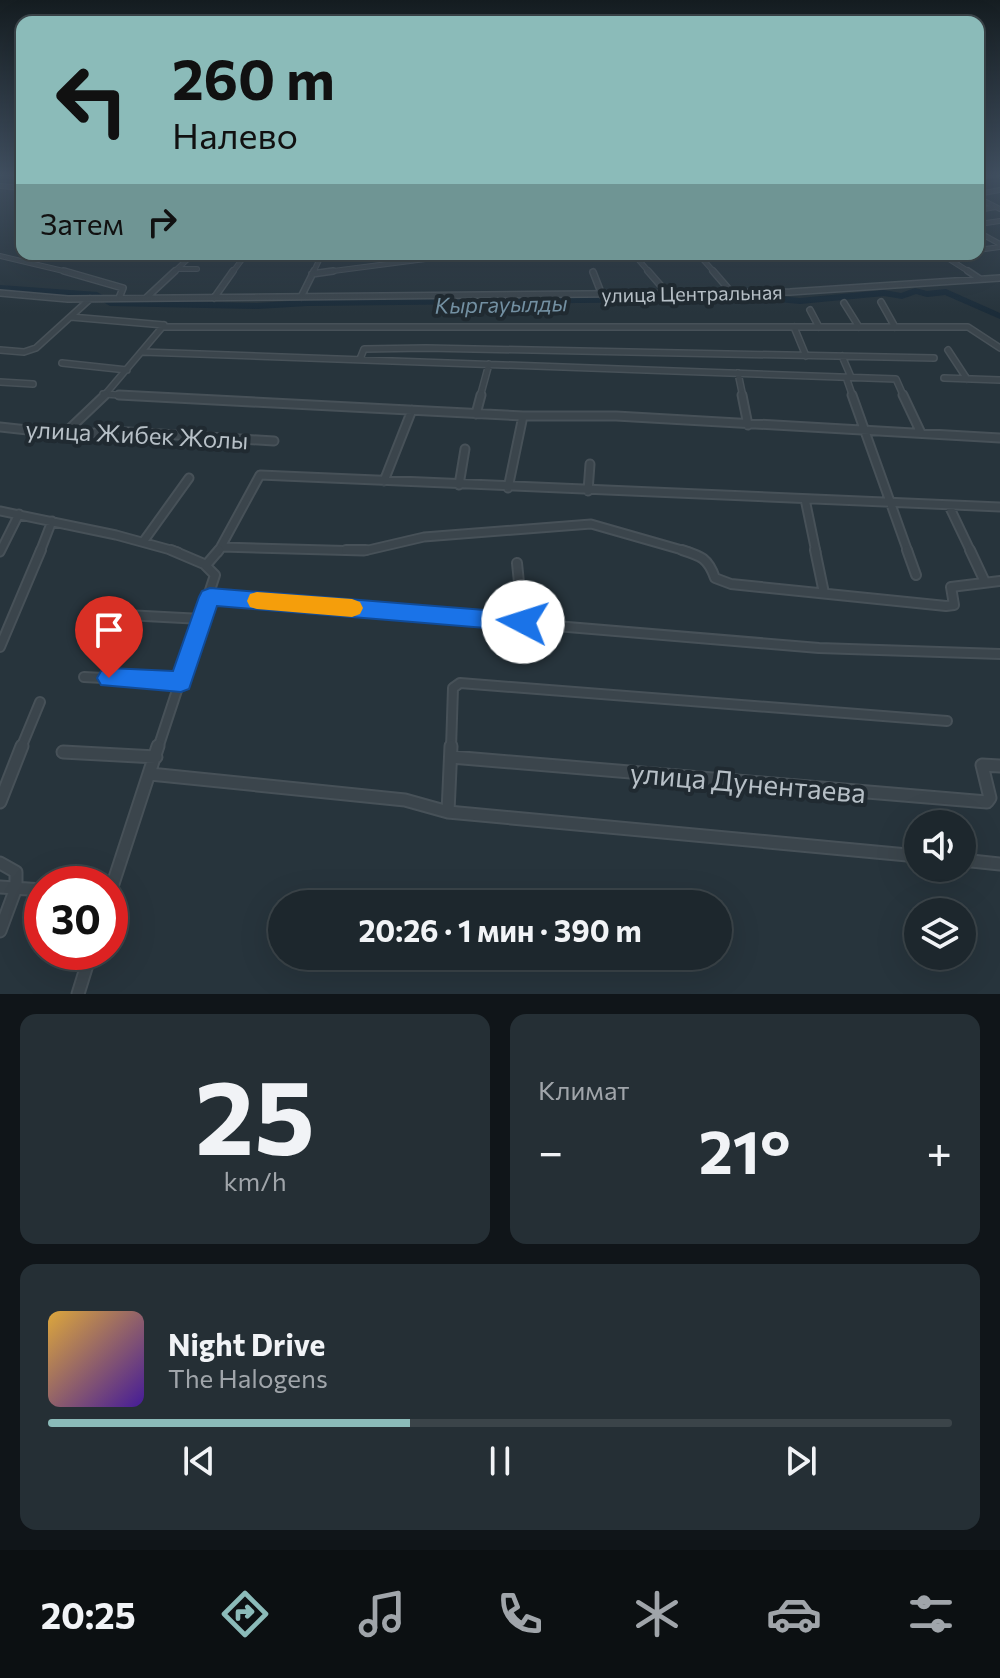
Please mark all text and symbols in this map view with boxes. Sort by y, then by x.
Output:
text: 260 m [172,43,335,112]
icon: left [40,48,144,152]
text: Налево [172,112,298,156]
icon: right [140,200,184,244]
text: Затем [40,204,124,241]
street label: улица Центральная [601,279,783,307]
water label: Кыргауылды [434,289,568,319]
street label: улица Жибек Жолы [25,414,249,454]
position arrow [481,580,565,664]
pin [75,596,143,678]
icon: arrive [87,608,131,652]
street label: улица Дунентаева [629,755,867,809]
map controls [904,810,976,970]
button: sound [904,810,976,882]
speed limit sign: 30 [24,866,128,970]
button: layers [904,898,976,970]
text: 20:26 · 1 мин · 390 m [358,911,642,948]
text: 25 [195,1049,315,1176]
text: Климат [538,1074,630,1105]
text: 21° [699,1113,791,1186]
text: − [538,1123,563,1177]
text: + [926,1123,952,1177]
text: km/h [223,1165,287,1196]
text: Night Drive [168,1325,325,1362]
text: The Halogens [168,1362,328,1393]
icon: previous [177,1439,221,1483]
icon: pause [478,1439,522,1483]
icon: next [779,1439,823,1483]
icon: directions [217,1586,273,1642]
icon: music [354,1586,410,1642]
icon: phone [492,1586,548,1642]
icon: climate [629,1586,685,1642]
icon: car [766,1586,822,1642]
icon: filters [903,1586,959,1642]
text: 20:25 [41,1592,136,1636]

